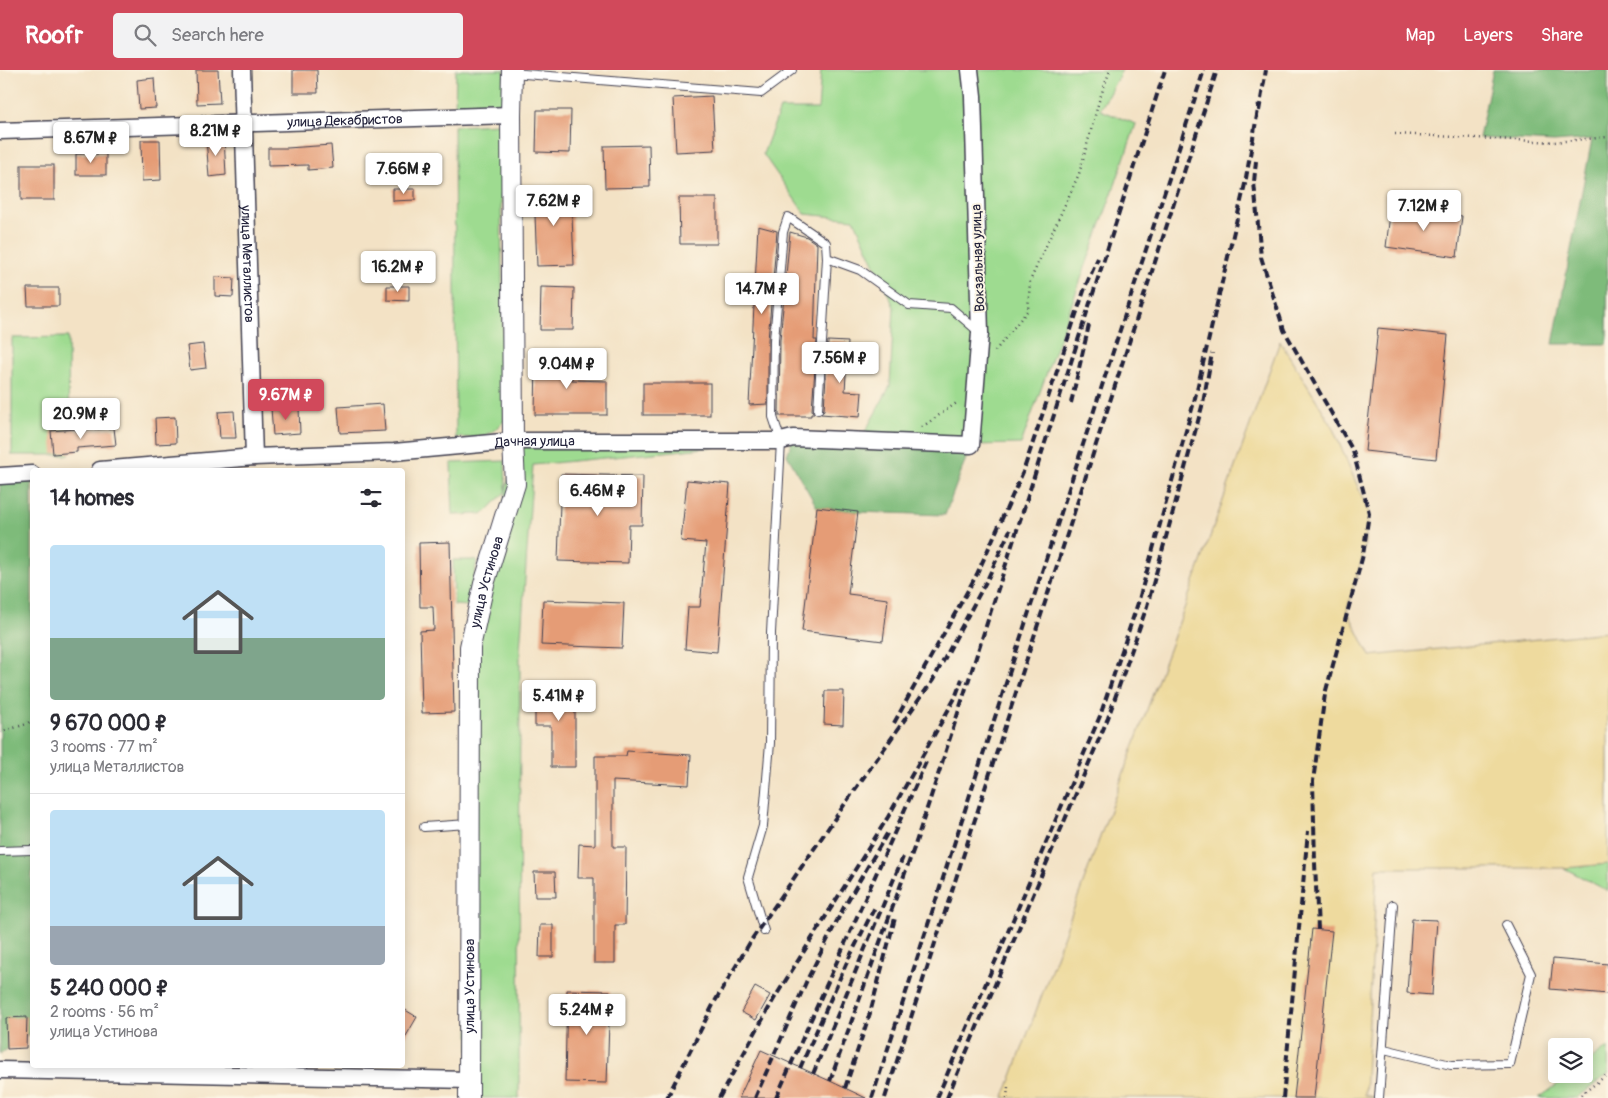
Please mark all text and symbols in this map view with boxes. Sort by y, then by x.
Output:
search box [113,13,463,58]
text: Roofr [25,21,83,50]
icon: search [131,21,159,49]
text: Search here [171,23,264,47]
text: Map [1406,24,1435,47]
text: Layers [1463,24,1513,47]
text: Share [1541,24,1583,47]
street label: улица Декабристов [286,110,403,131]
pin: 8.21M ₽ [170,114,262,157]
text: 8.21M ₽ [190,121,242,141]
pin: 8.67M ₽ [45,122,137,164]
text: 8.67M ₽ [64,128,118,148]
pin: 7.66M ₽ [358,152,450,195]
text: 7.66M ₽ [376,159,432,179]
pin: 7.62M ₽ [508,184,600,227]
pin: 7.12M ₽ [1378,190,1470,232]
text: 7.62M ₽ [527,191,581,211]
text: 7.12M ₽ [1398,196,1450,216]
street label: улица Металлистов [238,204,258,323]
street label: Вокзальная улица [968,204,988,312]
pin: 16.2M ₽ [352,250,444,293]
text: 16.2M ₽ [372,257,424,277]
pin: 14.7M ₽ [716,272,808,315]
text: 14.7M ₽ [736,279,788,299]
pin: 7.56M ₽ [794,342,886,384]
pin: 9.04M ₽ [521,348,613,390]
text: 7.56M ₽ [813,348,867,368]
text: 9.04M ₽ [539,354,595,374]
pin: 9.67M ₽ [240,378,332,421]
text: 9.67M ₽ [259,385,313,405]
pin: 20.9M ₽ [35,398,127,440]
text: 20.9M ₽ [53,404,109,424]
street label: Дачная улица [493,433,575,451]
pin: 6.46M ₽ [552,474,644,517]
text: 6.46M ₽ [570,481,626,501]
icon: filters [357,484,385,512]
text: 14 homes [50,485,134,512]
street label: улица Устинова [466,534,507,630]
icon: home [173,577,263,667]
pin: 5.41M ₽ [513,680,605,722]
text: 5.41M ₽ [533,686,585,706]
text: 9 670 000 ₽ [50,710,168,737]
text: 3 rooms · 77 m² [50,737,158,757]
text: улица Металлистов [50,757,184,777]
icon: home [173,843,263,933]
street label: улица Устинова [461,939,478,1034]
text: 5 240 000 ₽ [50,975,169,1002]
pin: 5.24M ₽ [541,994,633,1036]
text: 5.24M ₽ [560,1000,615,1020]
text: 2 rooms · 56 m² [50,1002,159,1022]
text: улица Устинова [50,1022,158,1042]
map controls [1548,1038,1593,1083]
button: layers [1548,1038,1593,1083]

